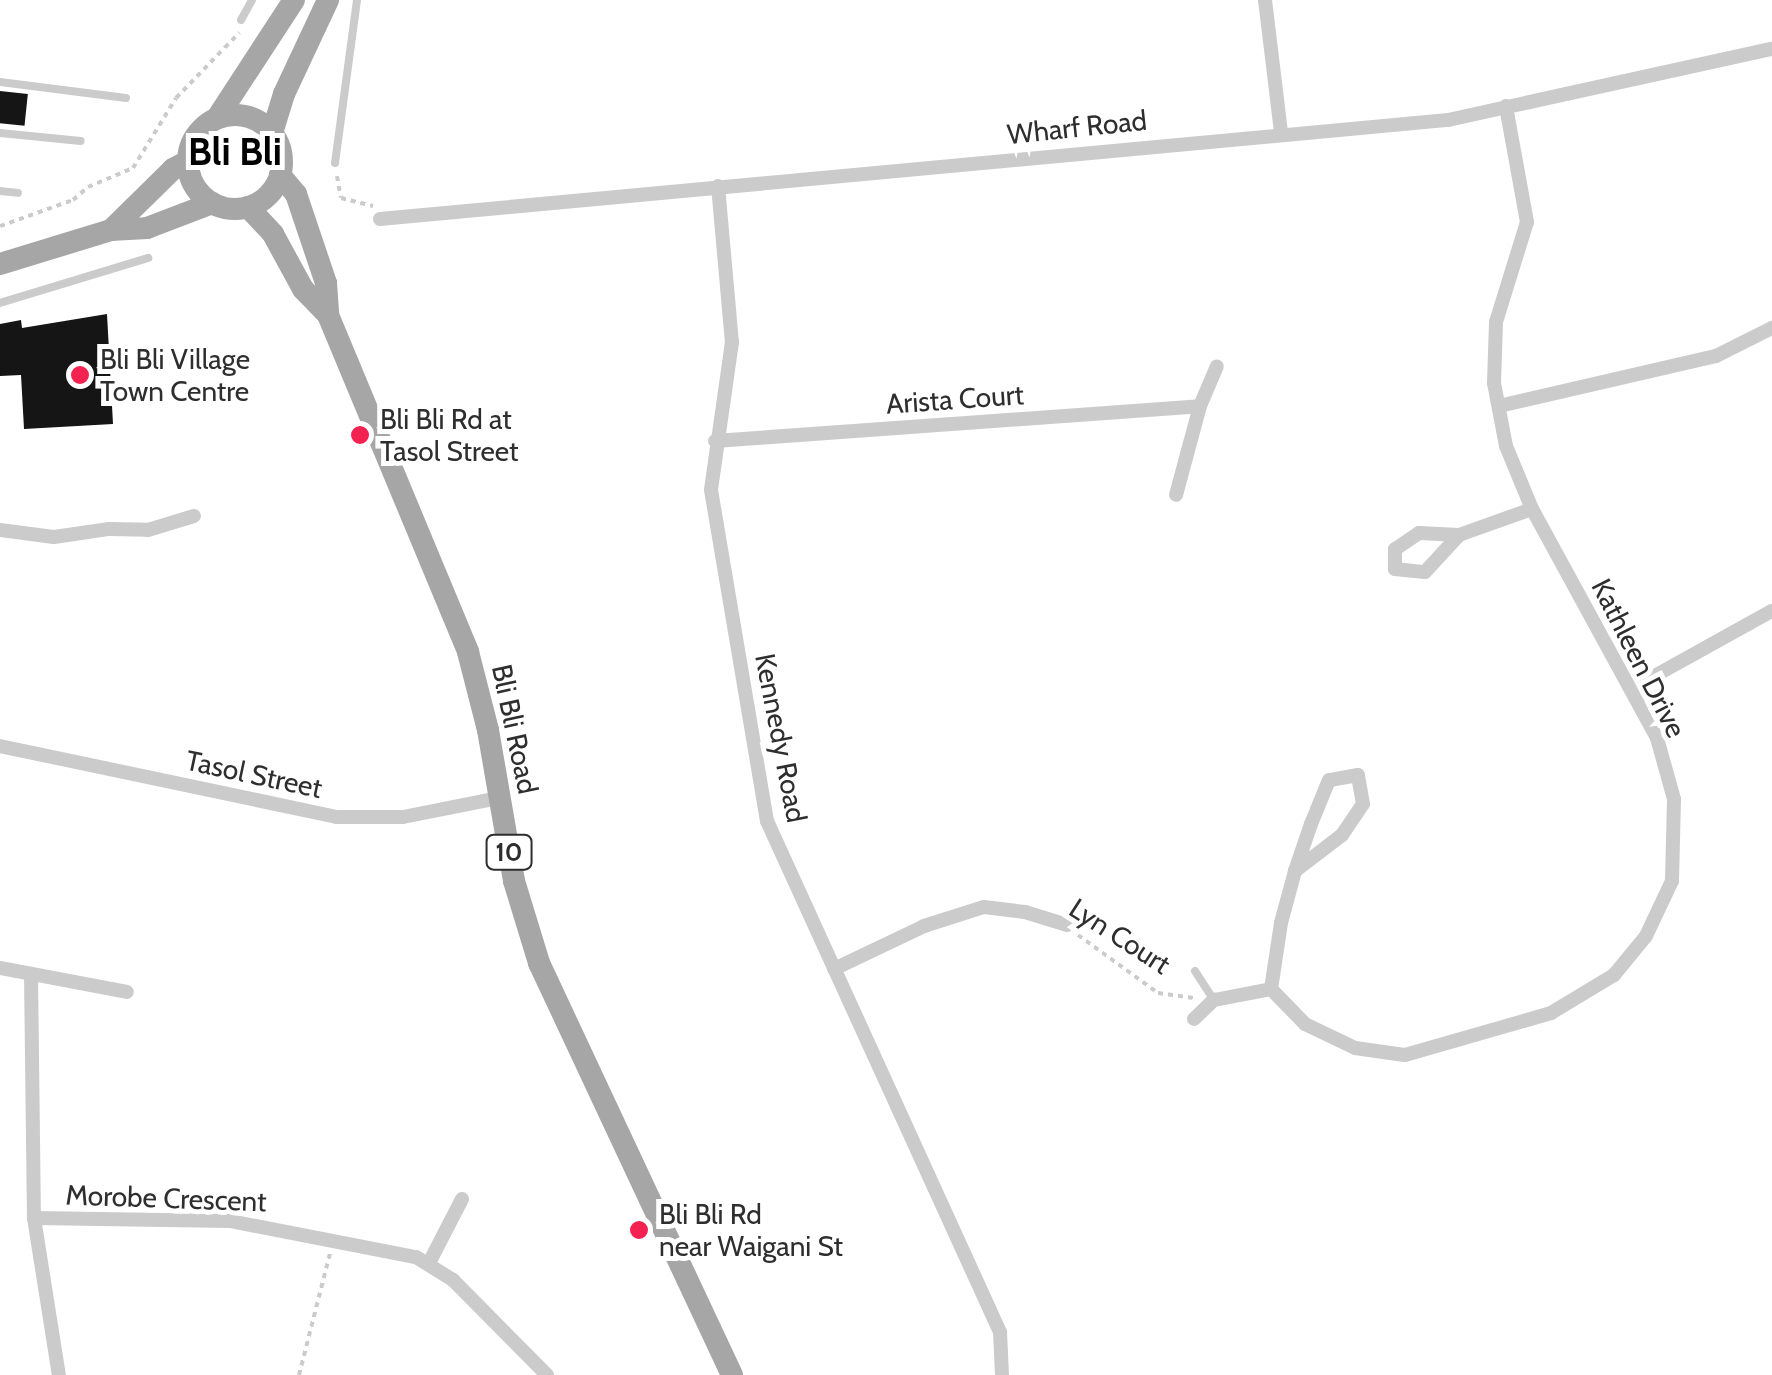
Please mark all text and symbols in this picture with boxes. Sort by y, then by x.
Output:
street label: Wharf Road [1006,103,1148,151]
district label: Bli Bli [188,129,282,175]
place label: Bli Bli Village Town Centre [100,342,250,408]
marker: Bli Bli Village Town Centre [69,364,91,386]
street label: Arista Court [885,377,1025,421]
place label: Bli Bli Rd at Tasol Street [380,402,519,468]
marker: Bli Bli Rd at Tasol Street [349,424,371,446]
street label: Kathleen Drive [1585,573,1693,743]
street label: Kennedy Road [748,651,814,825]
street label: Bli Bli Road [485,661,545,797]
street label: Tasol Street [183,743,325,805]
road number: 10 [484,832,534,872]
street label: Lyn Court [1063,891,1177,981]
street label: Morobe Crescent [65,1178,267,1218]
place label: Bli Bli Rd near Waigani St [659,1197,843,1263]
marker: Bli Bli Rd near Waigani St [628,1219,650,1241]

